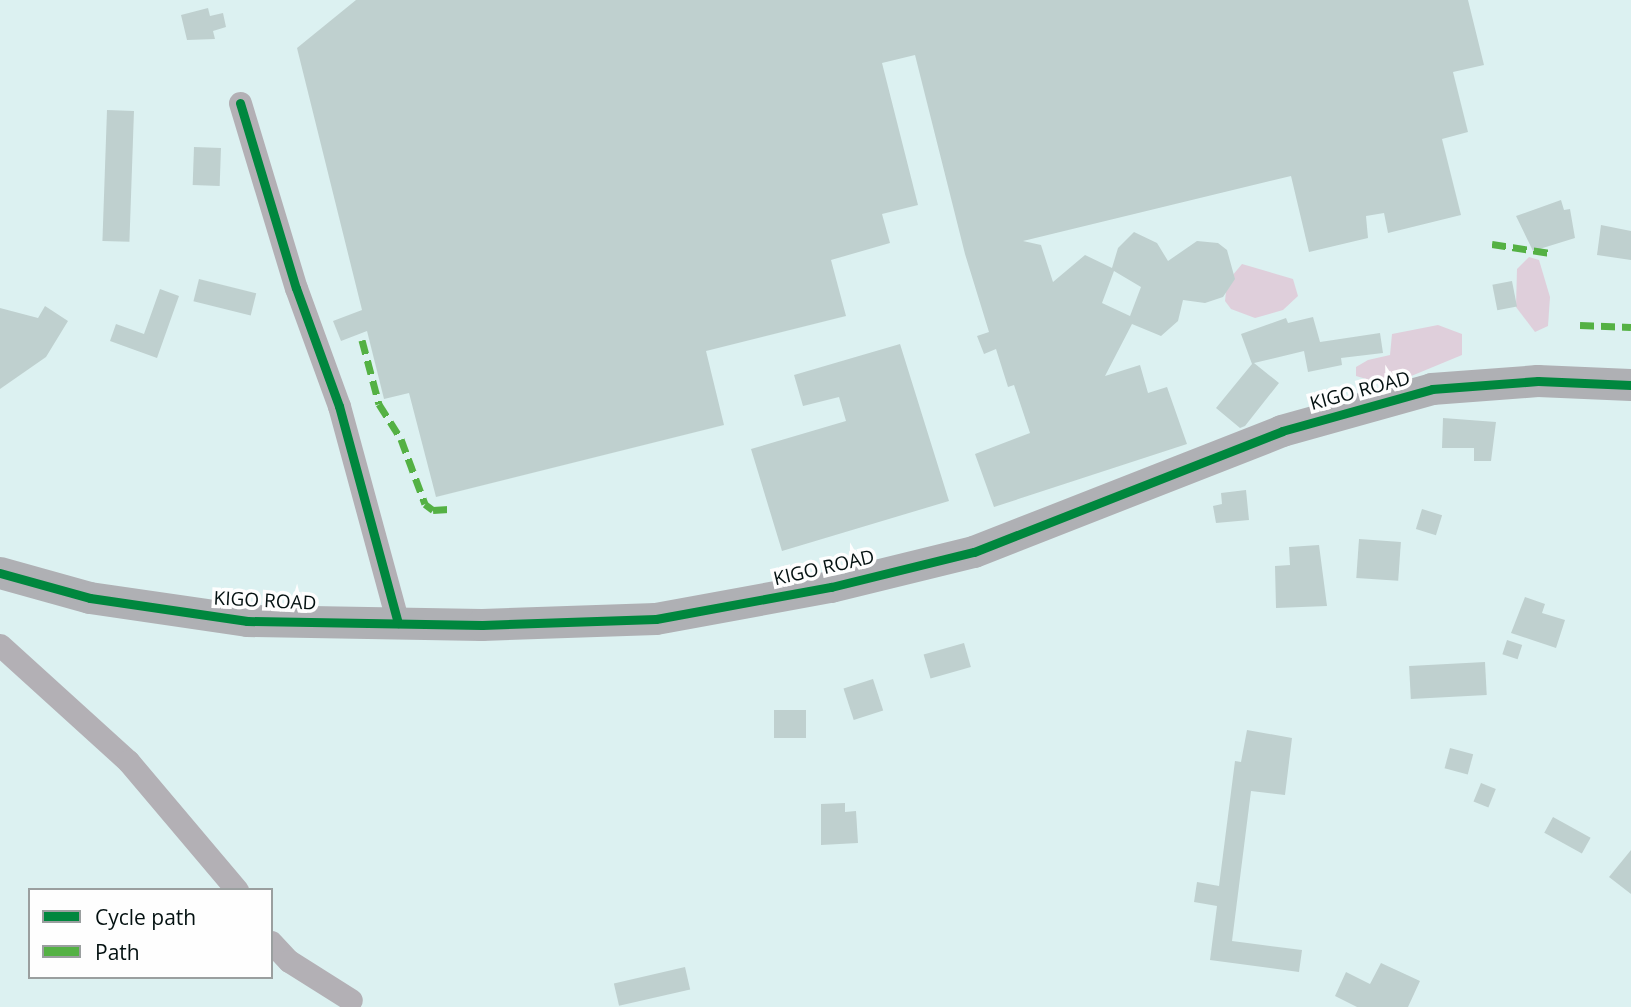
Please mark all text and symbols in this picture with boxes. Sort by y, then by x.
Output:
street label: KIGO ROAD [1307,367,1413,415]
street label: KIGO ROAD [771,545,877,591]
street label: KIGO ROAD [213,587,317,615]
legend [28,888,273,979]
text: Cycle path [95,903,196,931]
text: Path [95,938,140,966]

